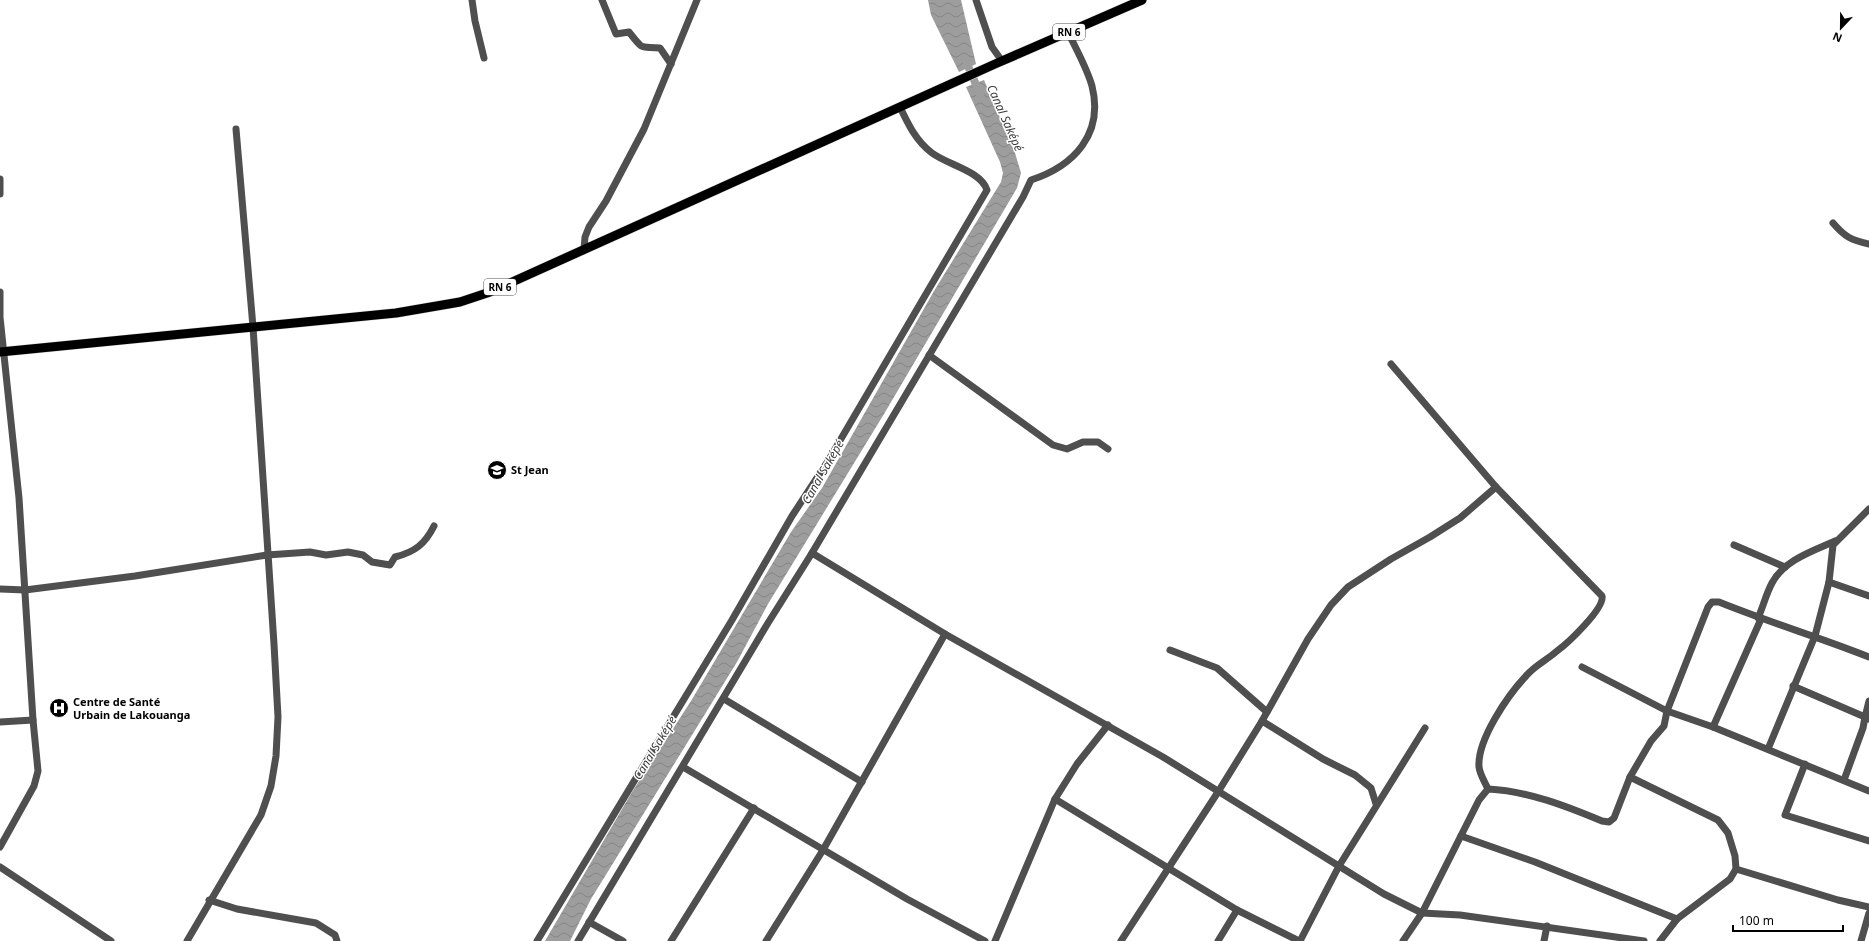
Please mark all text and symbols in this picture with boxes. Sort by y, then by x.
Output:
north arrow [1821,8,1861,48]
road number: RN 6 [1053,24,1085,40]
text: N [1830,29,1844,46]
water label: Canal Saképé [983,82,1028,154]
road number: RN 6 [484,279,516,295]
water label: Canal Saképé [797,437,848,507]
school or university icon: St Jean [486,459,508,481]
place label: St Jean [511,462,549,477]
place label: Centre de Santé Urbain de Lakouanga [73,694,190,722]
hospital icon: Centre de Santé Urbain de Lakouanga [48,697,70,719]
water label: Canal Saképé [629,713,680,783]
scale bar [1733,907,1843,933]
text: 100 m [1739,912,1774,929]

